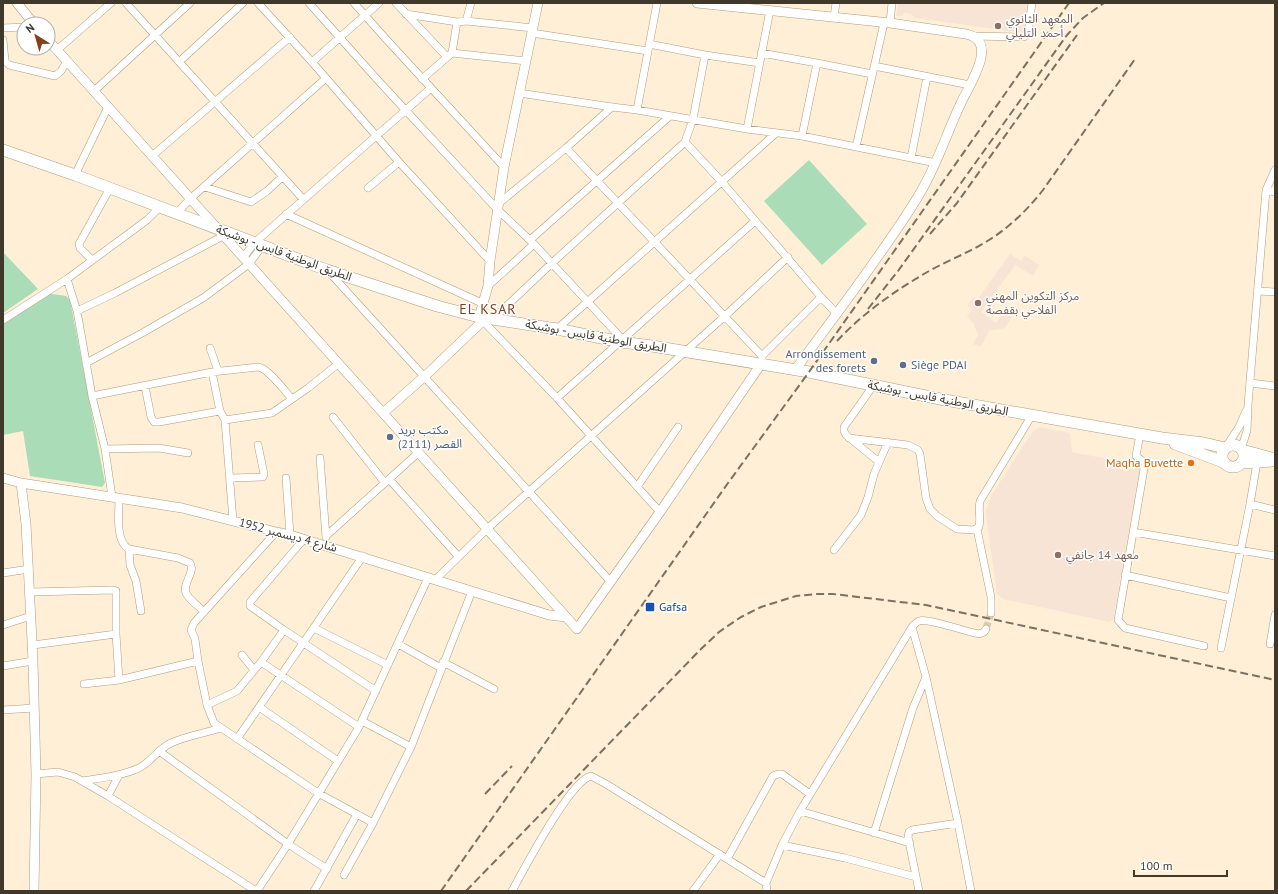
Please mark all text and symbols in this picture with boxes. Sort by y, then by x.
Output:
place label: المعهد الثانوي أحمد التليلي [1006,11,1073,43]
north arrow [16,16,56,56]
text: N [23,20,37,36]
marker: المعهد الثانوي أحمد التليلي [993,21,1003,31]
street label: الطريق الوطنية قابس - بوشبكة [214,221,354,285]
place label: مركز التكوين المهني الفلاحي بقفصة [986,288,1079,320]
marker: مركز التكوين المهني الفلاحي بقفصة [973,298,983,308]
district label: EL KSAR [459,300,517,318]
street label: الطريق الوطنية قابس - بوشبكة [524,316,668,356]
place label: Arrondissement des forets [785,346,866,375]
marker: Arrondissement des forets [869,356,879,366]
place label: Siège PDAI [911,357,967,372]
marker: Siège PDAI [898,360,908,370]
street label: الطريق الوطنية قابس - بوشبكة [866,376,1010,420]
place label: مكتب بريد القصر (2111) [398,422,462,451]
marker: مكتب بريد القصر (2111) [385,432,395,442]
place label: Maqha Buvette [1106,455,1183,470]
marker: Maqha Buvette [1186,458,1196,468]
street label: شارع 4 ديسمبر 1952 [237,514,339,557]
place label: معهد 14 جانفي [1066,547,1139,565]
marker: معهد 14 جانفي [1053,550,1063,560]
place label: Gafsa [659,599,687,614]
marker: Gafsa [644,601,656,613]
scale bar [1134,852,1227,878]
text: 100 m [1140,858,1173,873]

